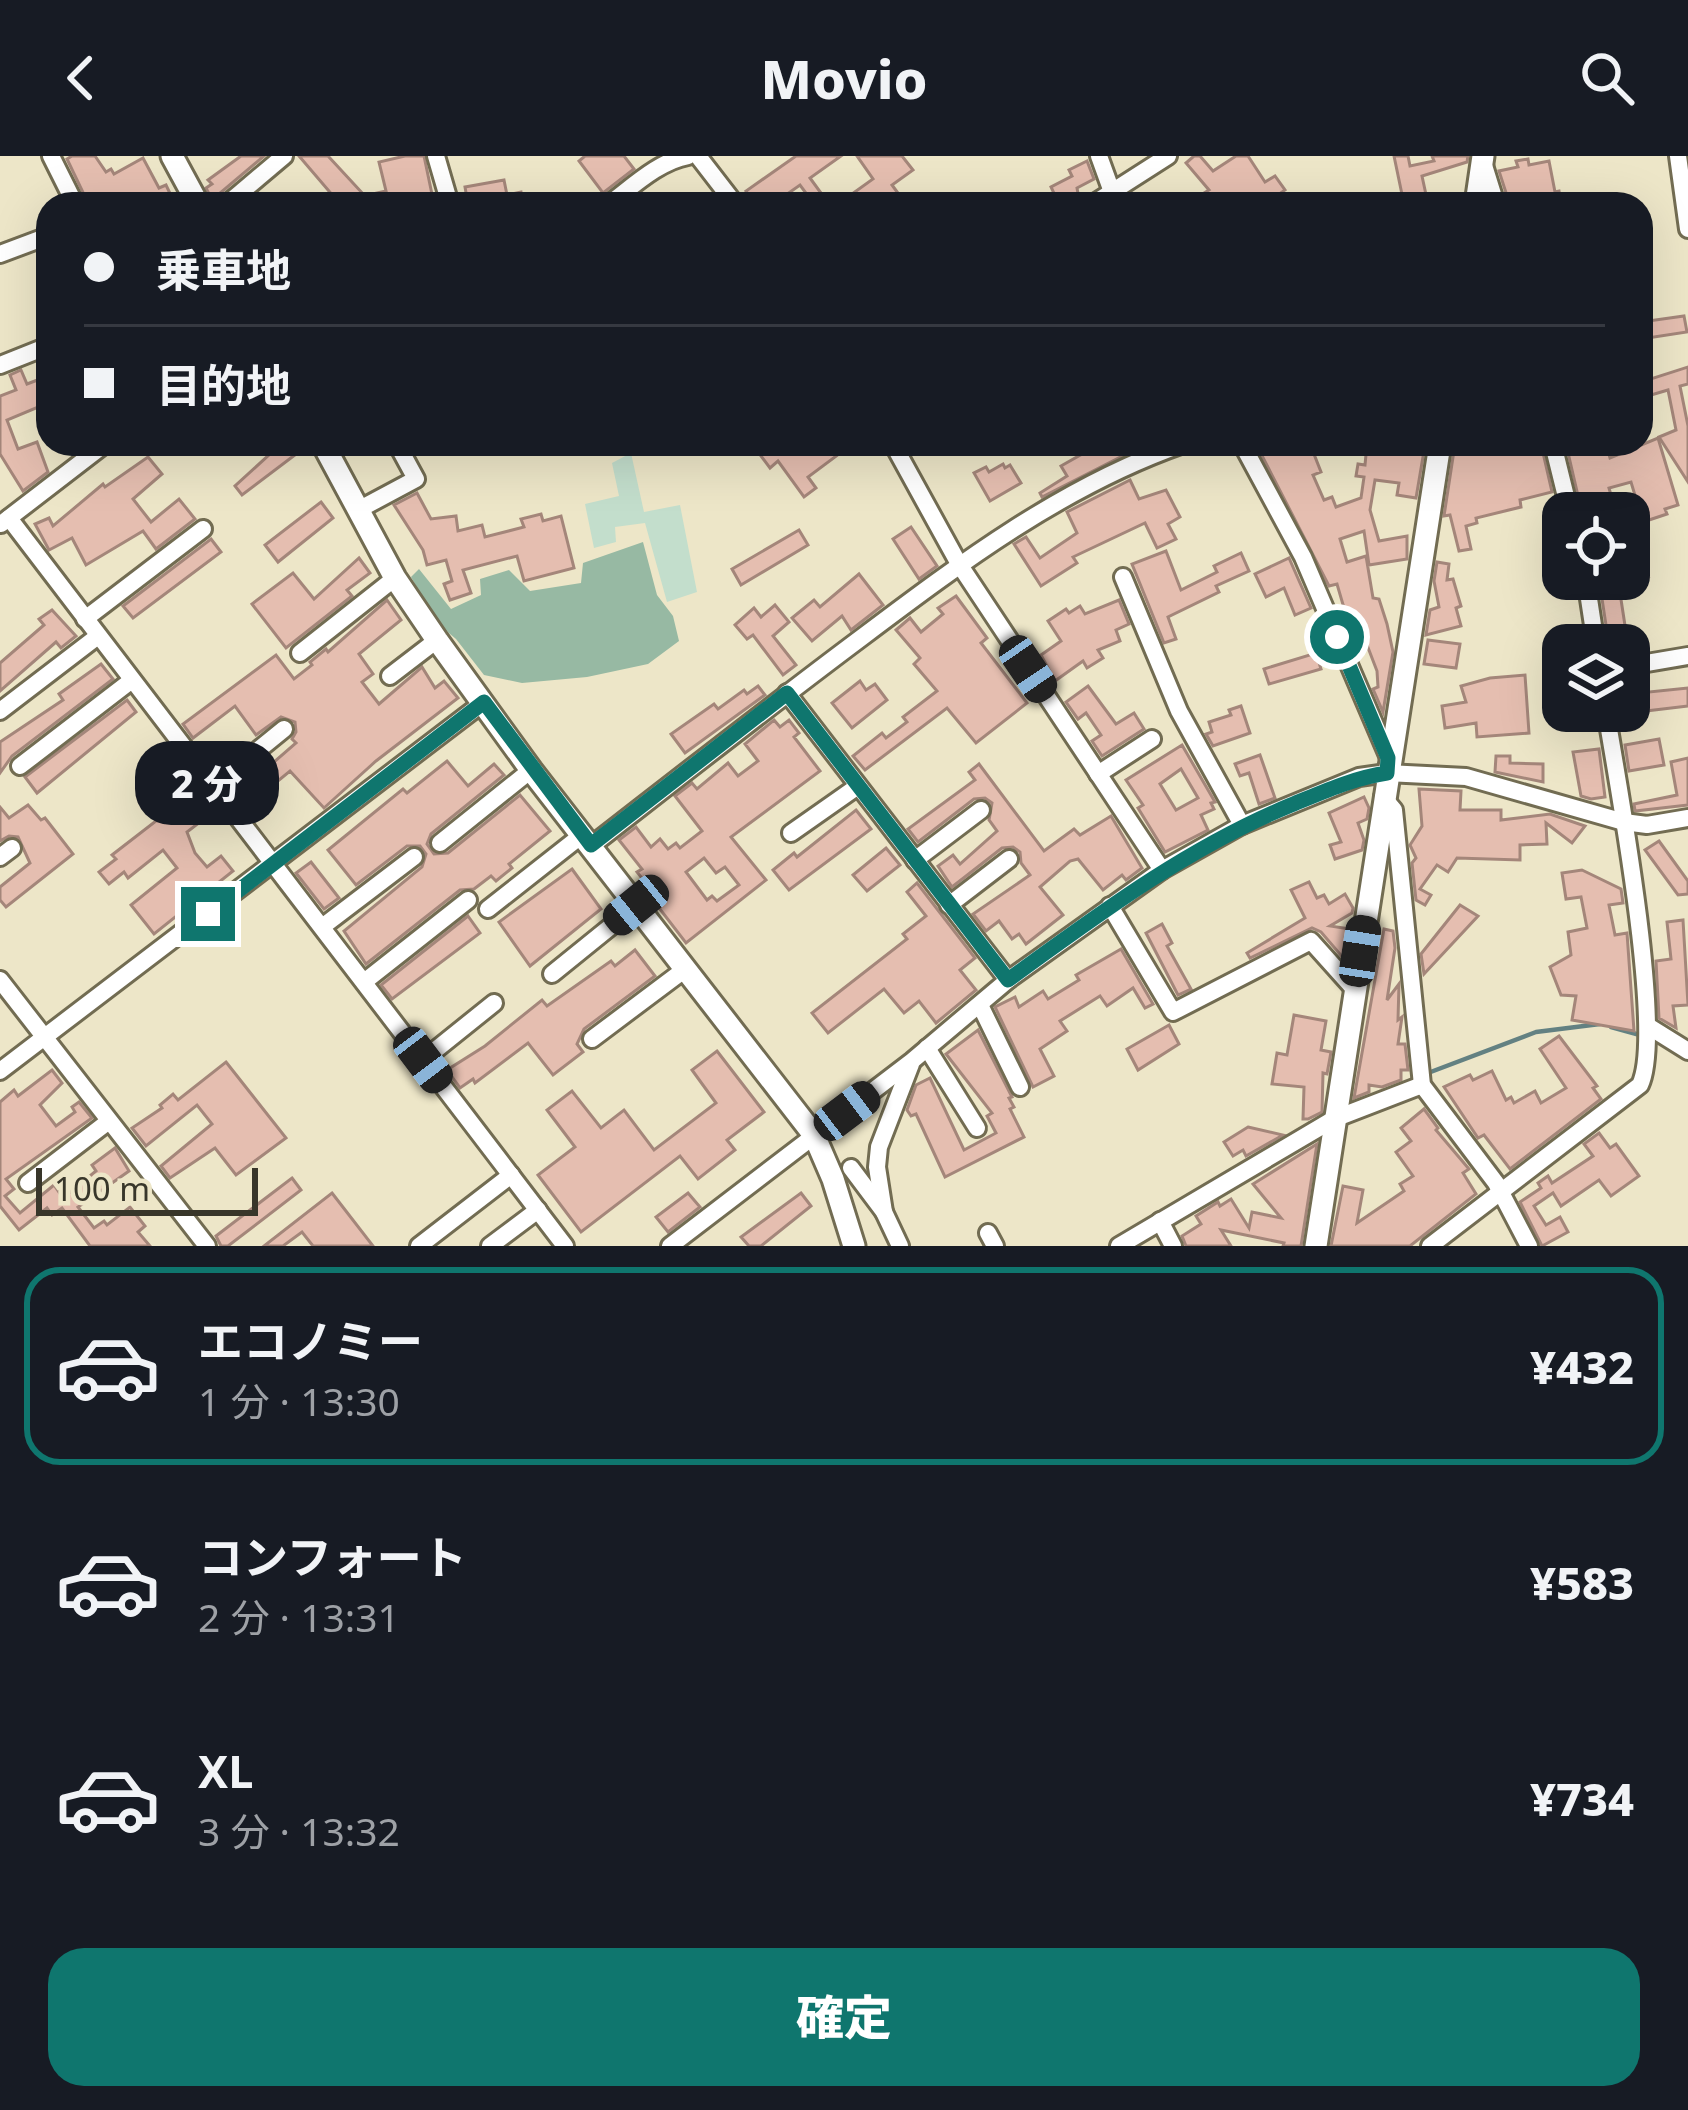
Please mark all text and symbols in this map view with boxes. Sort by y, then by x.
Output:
text: Movio [760,41,928,115]
icon: back [48,45,114,111]
icon: search [1574,45,1640,111]
text: 乗車地 [156,239,291,300]
text: 目的地 [156,354,291,415]
map controls [1542,492,1650,732]
button: locate [1542,492,1650,600]
route start [1310,610,1364,664]
button: layers [1542,624,1650,732]
car [993,629,1063,709]
callout: 2 分 [136,740,280,824]
text: 2 分 [171,756,243,809]
car [597,868,675,942]
route end [181,887,235,941]
car [1337,913,1383,989]
car [387,1020,459,1100]
car [807,1075,887,1147]
scale bar [36,1162,258,1215]
text: 100 m [54,1166,150,1211]
text: エコノミー [198,1310,423,1371]
icon: car [54,1312,162,1420]
text: ¥432 [1530,1336,1634,1397]
text: 1 分 · 13:30 [198,1374,400,1427]
text: コンフォート [198,1526,467,1587]
icon: car [54,1528,162,1636]
text: ¥583 [1530,1552,1634,1613]
text: 2 分 · 13:31 [198,1590,400,1643]
text: XL [198,1740,253,1801]
icon: car [54,1744,162,1852]
text: ¥734 [1530,1768,1634,1829]
text: 3 分 · 13:32 [198,1804,400,1857]
button: 確定 [48,1948,1640,2086]

